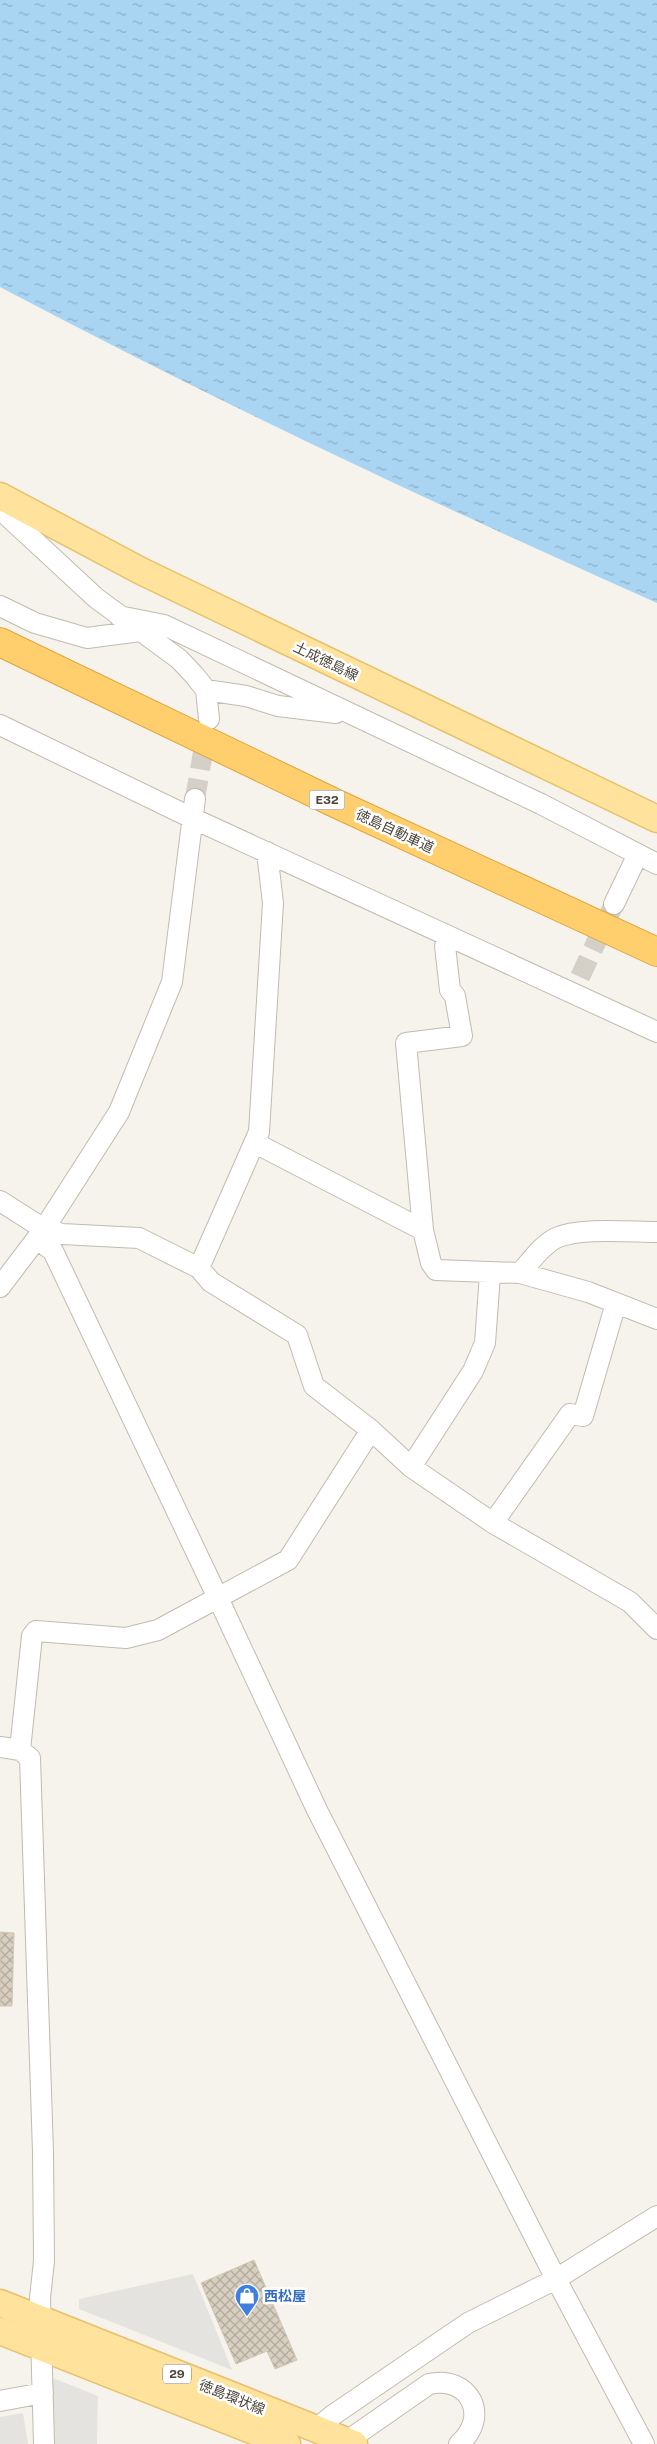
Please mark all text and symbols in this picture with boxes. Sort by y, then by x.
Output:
street label: 土成徳島線 [291,638,361,684]
road number: E32 [310,790,344,810]
street label: 徳島自動車道 [354,806,436,856]
shop icon: 西松屋 [234,2283,260,2317]
place label: 西松屋 [264,2288,306,2304]
road number: 29 [163,2364,191,2384]
street label: 徳島環状線 [197,2376,267,2418]

